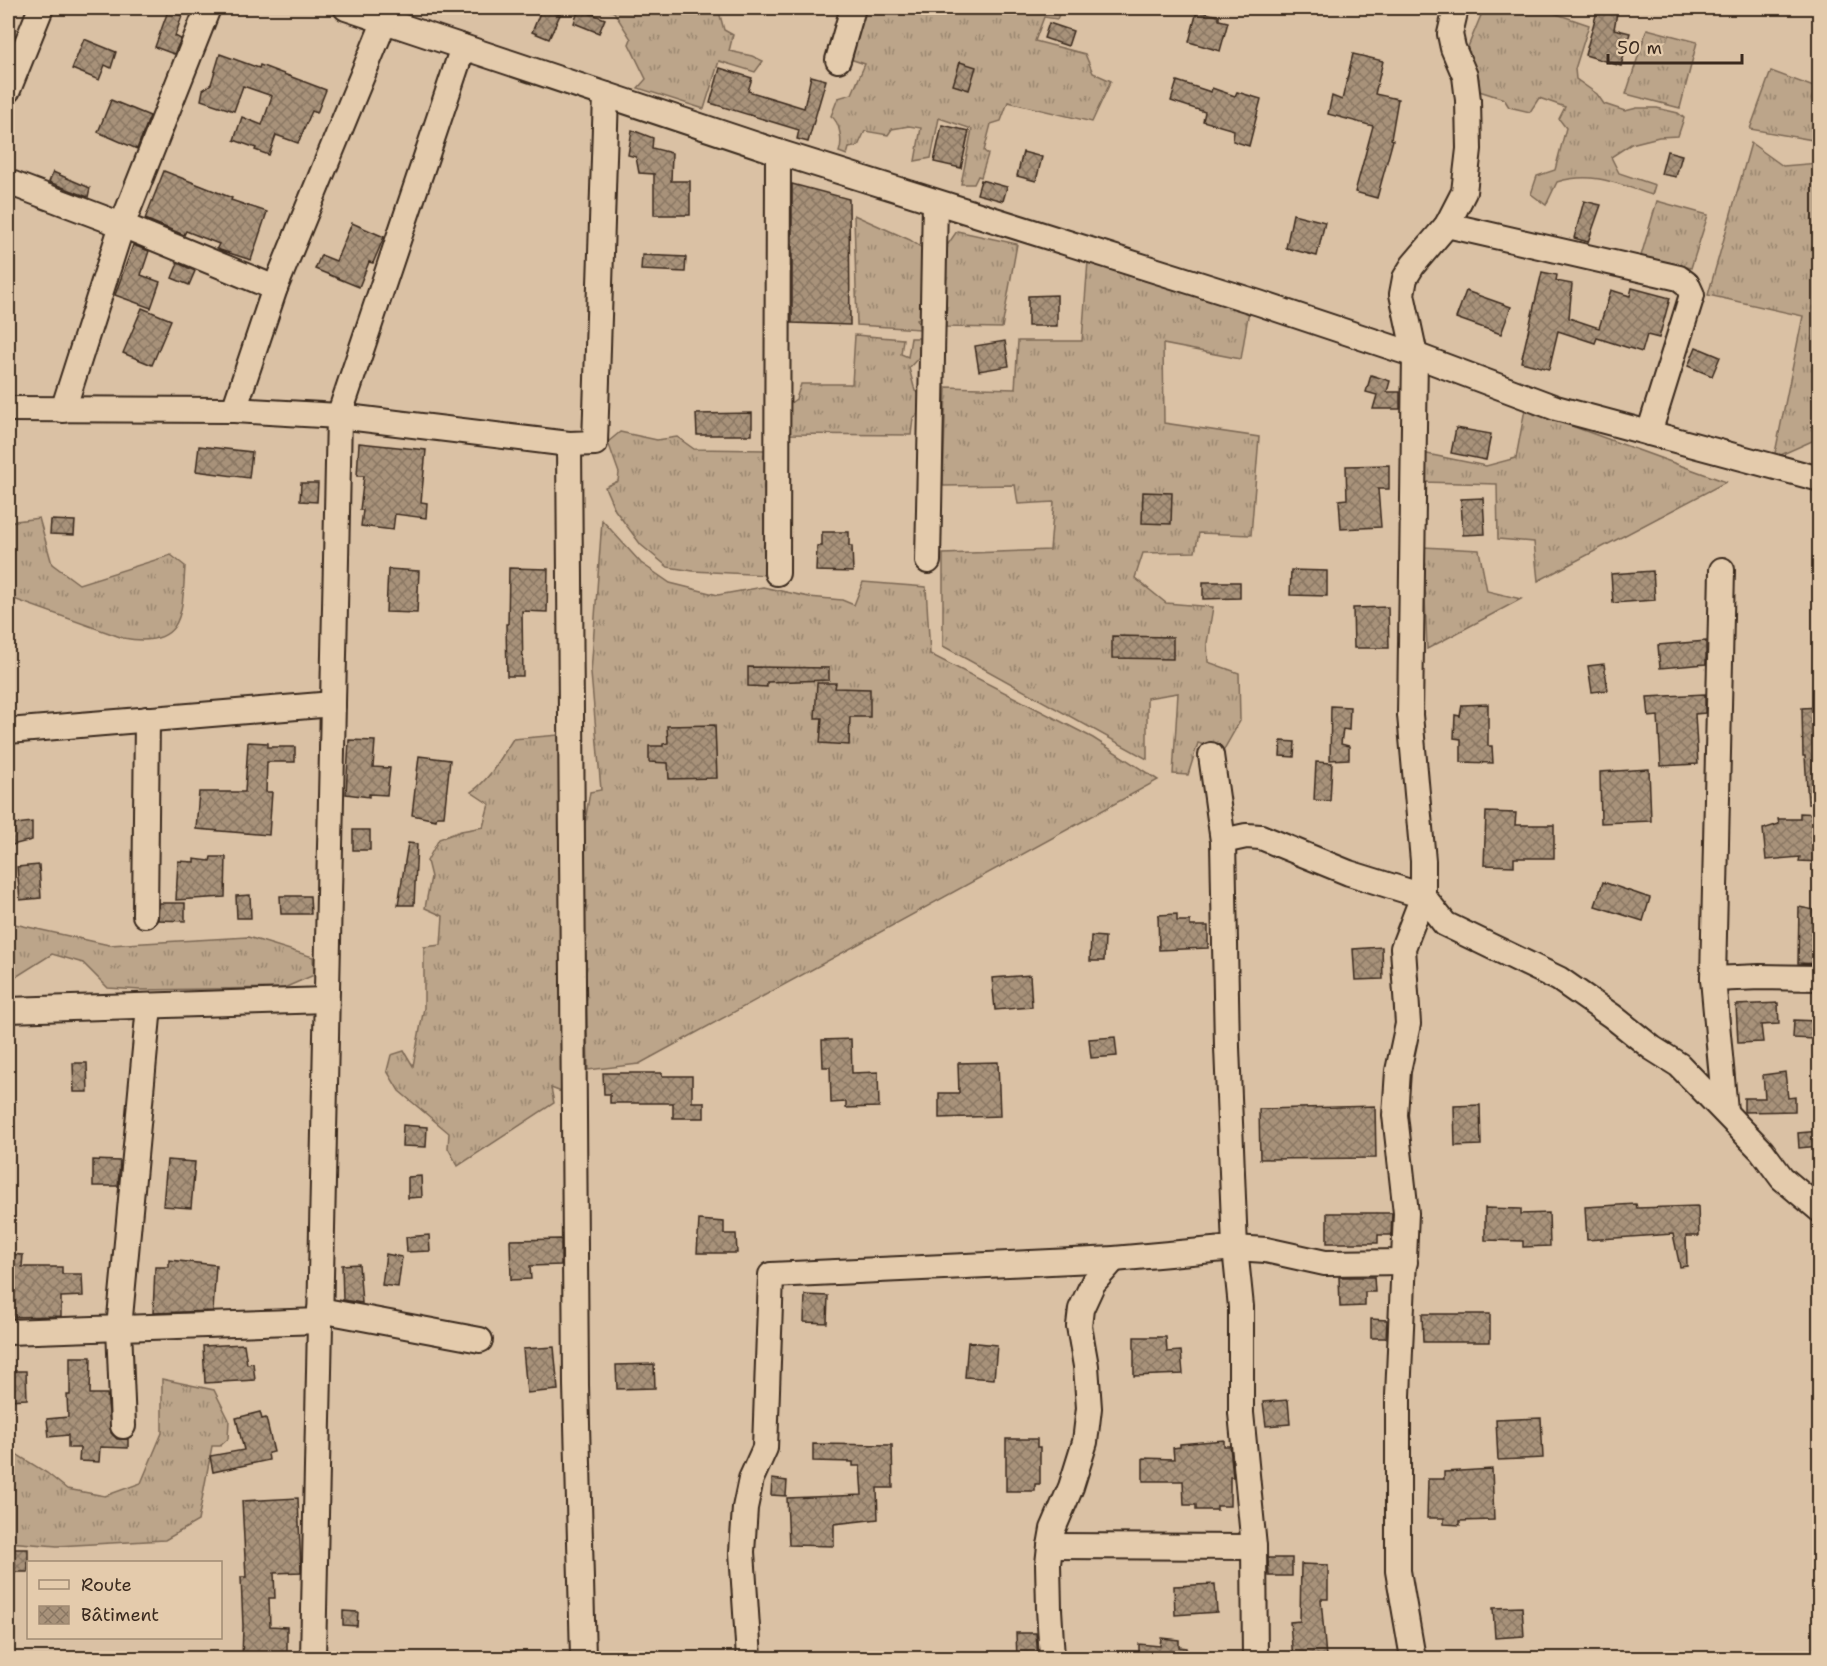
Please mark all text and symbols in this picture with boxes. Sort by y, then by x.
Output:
scale bar [1608,27,1742,65]
text: 50 m [1617,36,1662,60]
legend [27,1561,222,1639]
text: Route [81,1573,132,1597]
text: Bâtiment [81,1603,159,1627]

